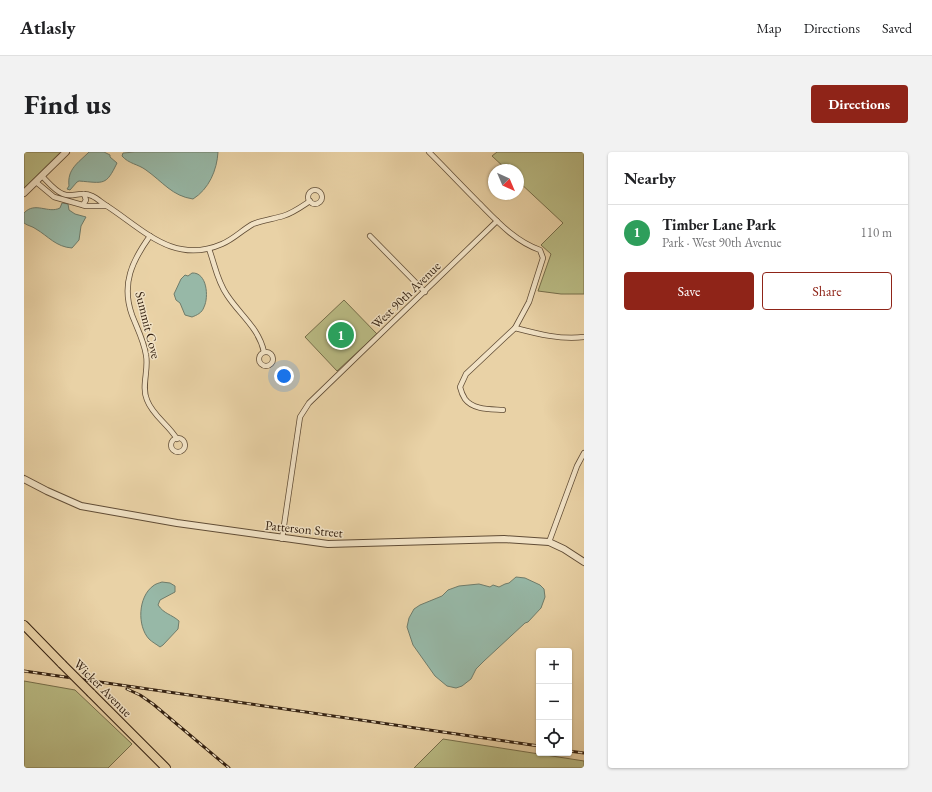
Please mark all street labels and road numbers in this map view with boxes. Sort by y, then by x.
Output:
street label: West 90th Avenue [368,258,444,332]
street label: Summit Cove [131,290,165,360]
street label: Patterson Street [264,516,344,542]
street label: Wicker Avenue [70,655,136,721]

